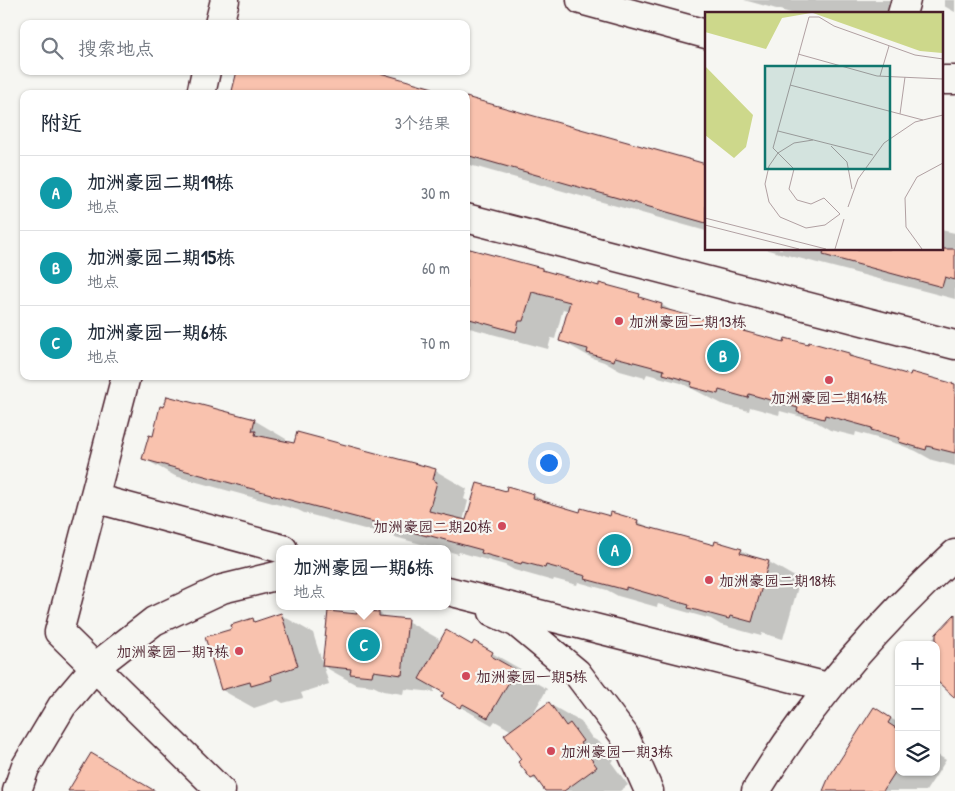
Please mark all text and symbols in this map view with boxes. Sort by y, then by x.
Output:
inset map [705,12,942,250]
search box [20,20,470,75]
icon: search [38,34,66,62]
text: 搜索地点 [78,35,154,61]
text: 附近 [40,108,82,137]
text: 3个结果 [395,112,450,134]
text: 加洲豪园二期19栋 [87,169,234,195]
text: A [52,182,60,204]
text: 30 m [421,182,450,204]
text: 地点 [87,195,119,217]
text: 加洲豪园二期15栋 [87,244,235,270]
text: B [52,257,60,279]
text: 60 m [422,257,450,279]
text: 地点 [87,270,119,292]
place label: 加洲豪园二期13栋 [629,311,746,332]
marker: 加洲豪园二期13栋 [613,315,625,327]
text: 加洲豪园一期6栋 [87,319,228,345]
text: C [52,332,60,354]
text: 70 m [420,332,450,354]
pin: B [707,337,739,375]
text: 地点 [87,345,119,367]
marker: 加洲豪园二期16栋 [823,374,835,386]
place label: 加洲豪园二期16栋 [771,387,887,408]
your location [536,450,562,476]
place label: 加洲豪园二期20栋 [373,516,492,537]
marker: 加洲豪园二期20栋 [496,520,508,532]
pin: A [599,531,631,569]
popup [276,545,451,610]
text: 加洲豪园一期6栋 [293,554,434,580]
place label: 加洲豪园二期18栋 [719,570,836,591]
marker: 加洲豪园二期18栋 [703,574,715,586]
text: 地点 [293,580,325,602]
pin: C [348,626,380,664]
place label: 加洲豪园一期7栋 [117,641,229,662]
map controls [895,641,940,776]
button: + [895,641,940,686]
marker: 加洲豪园一期7栋 [233,645,245,657]
place label: 加洲豪园一期5栋 [476,666,587,687]
marker: 加洲豪园一期5栋 [460,670,472,682]
button: − [895,686,940,731]
button: layers [895,731,940,776]
place label: 加洲豪园一期3栋 [561,741,673,762]
marker: 加洲豪园一期3栋 [545,745,557,757]

